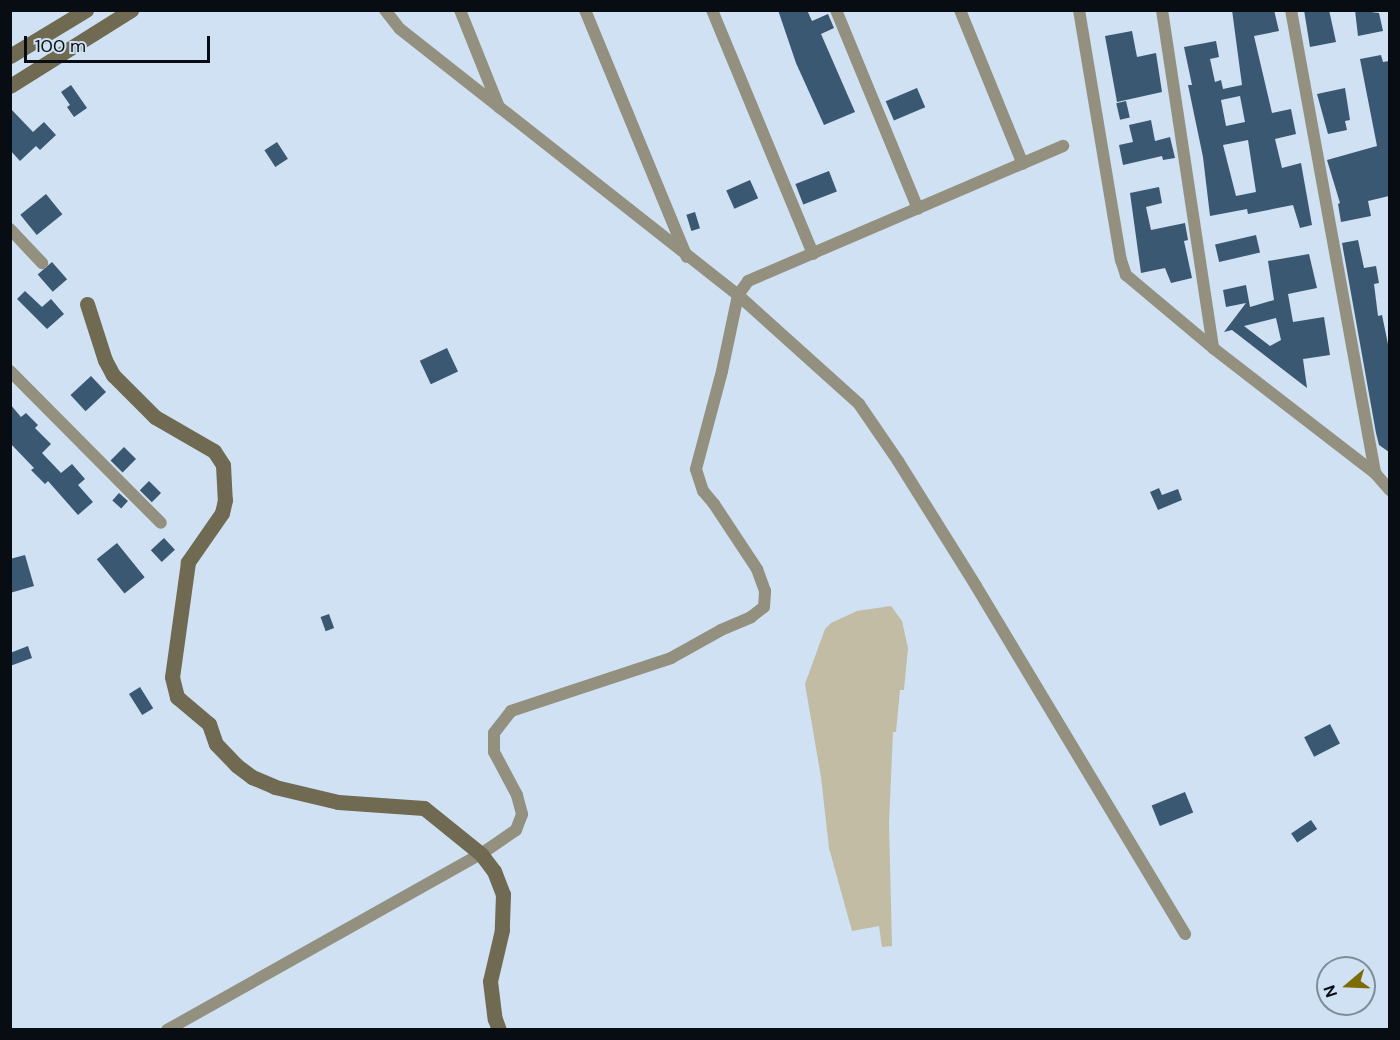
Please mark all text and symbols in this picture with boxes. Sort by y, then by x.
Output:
scale bar [27,24,213,62]
text: 100 m [35,34,86,58]
north arrow [1316,956,1376,1016]
text: N [1319,982,1342,1000]

